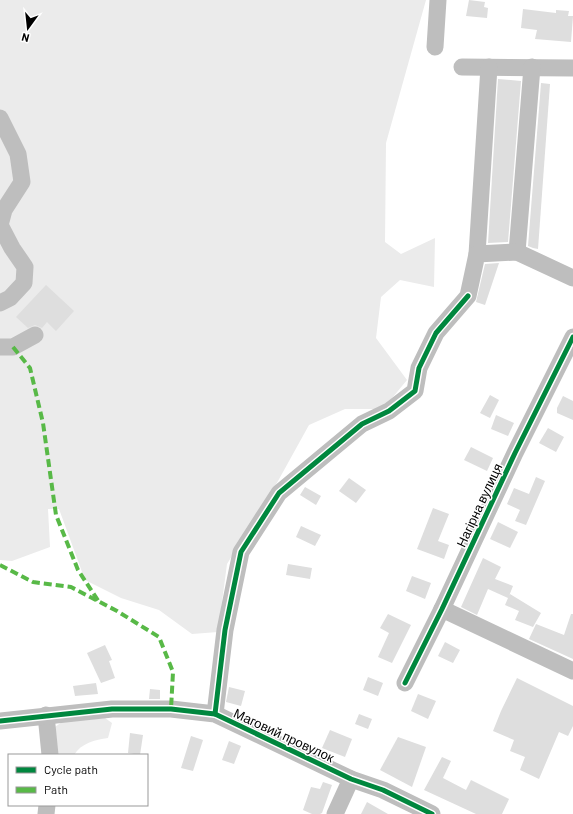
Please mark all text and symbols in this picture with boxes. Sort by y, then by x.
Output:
north arrow [8,8,48,48]
text: N [20,31,31,45]
street label: Нагірна вулиця [453,461,505,549]
street label: Маговий провулок [231,705,337,765]
legend [8,754,148,806]
text: Cycle path [44,762,98,776]
text: Path [44,782,68,796]

